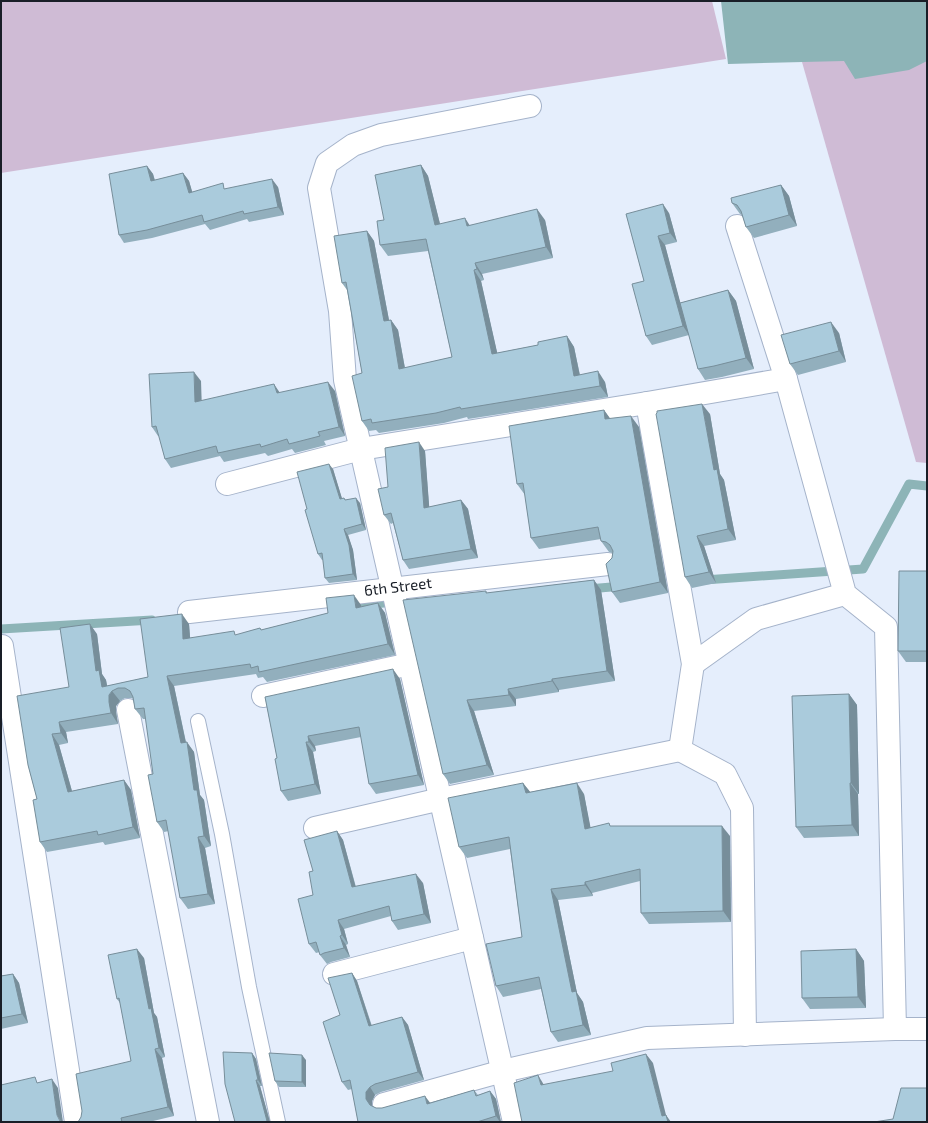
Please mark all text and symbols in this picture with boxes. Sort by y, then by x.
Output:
street label: 6th Street [363,573,433,599]

